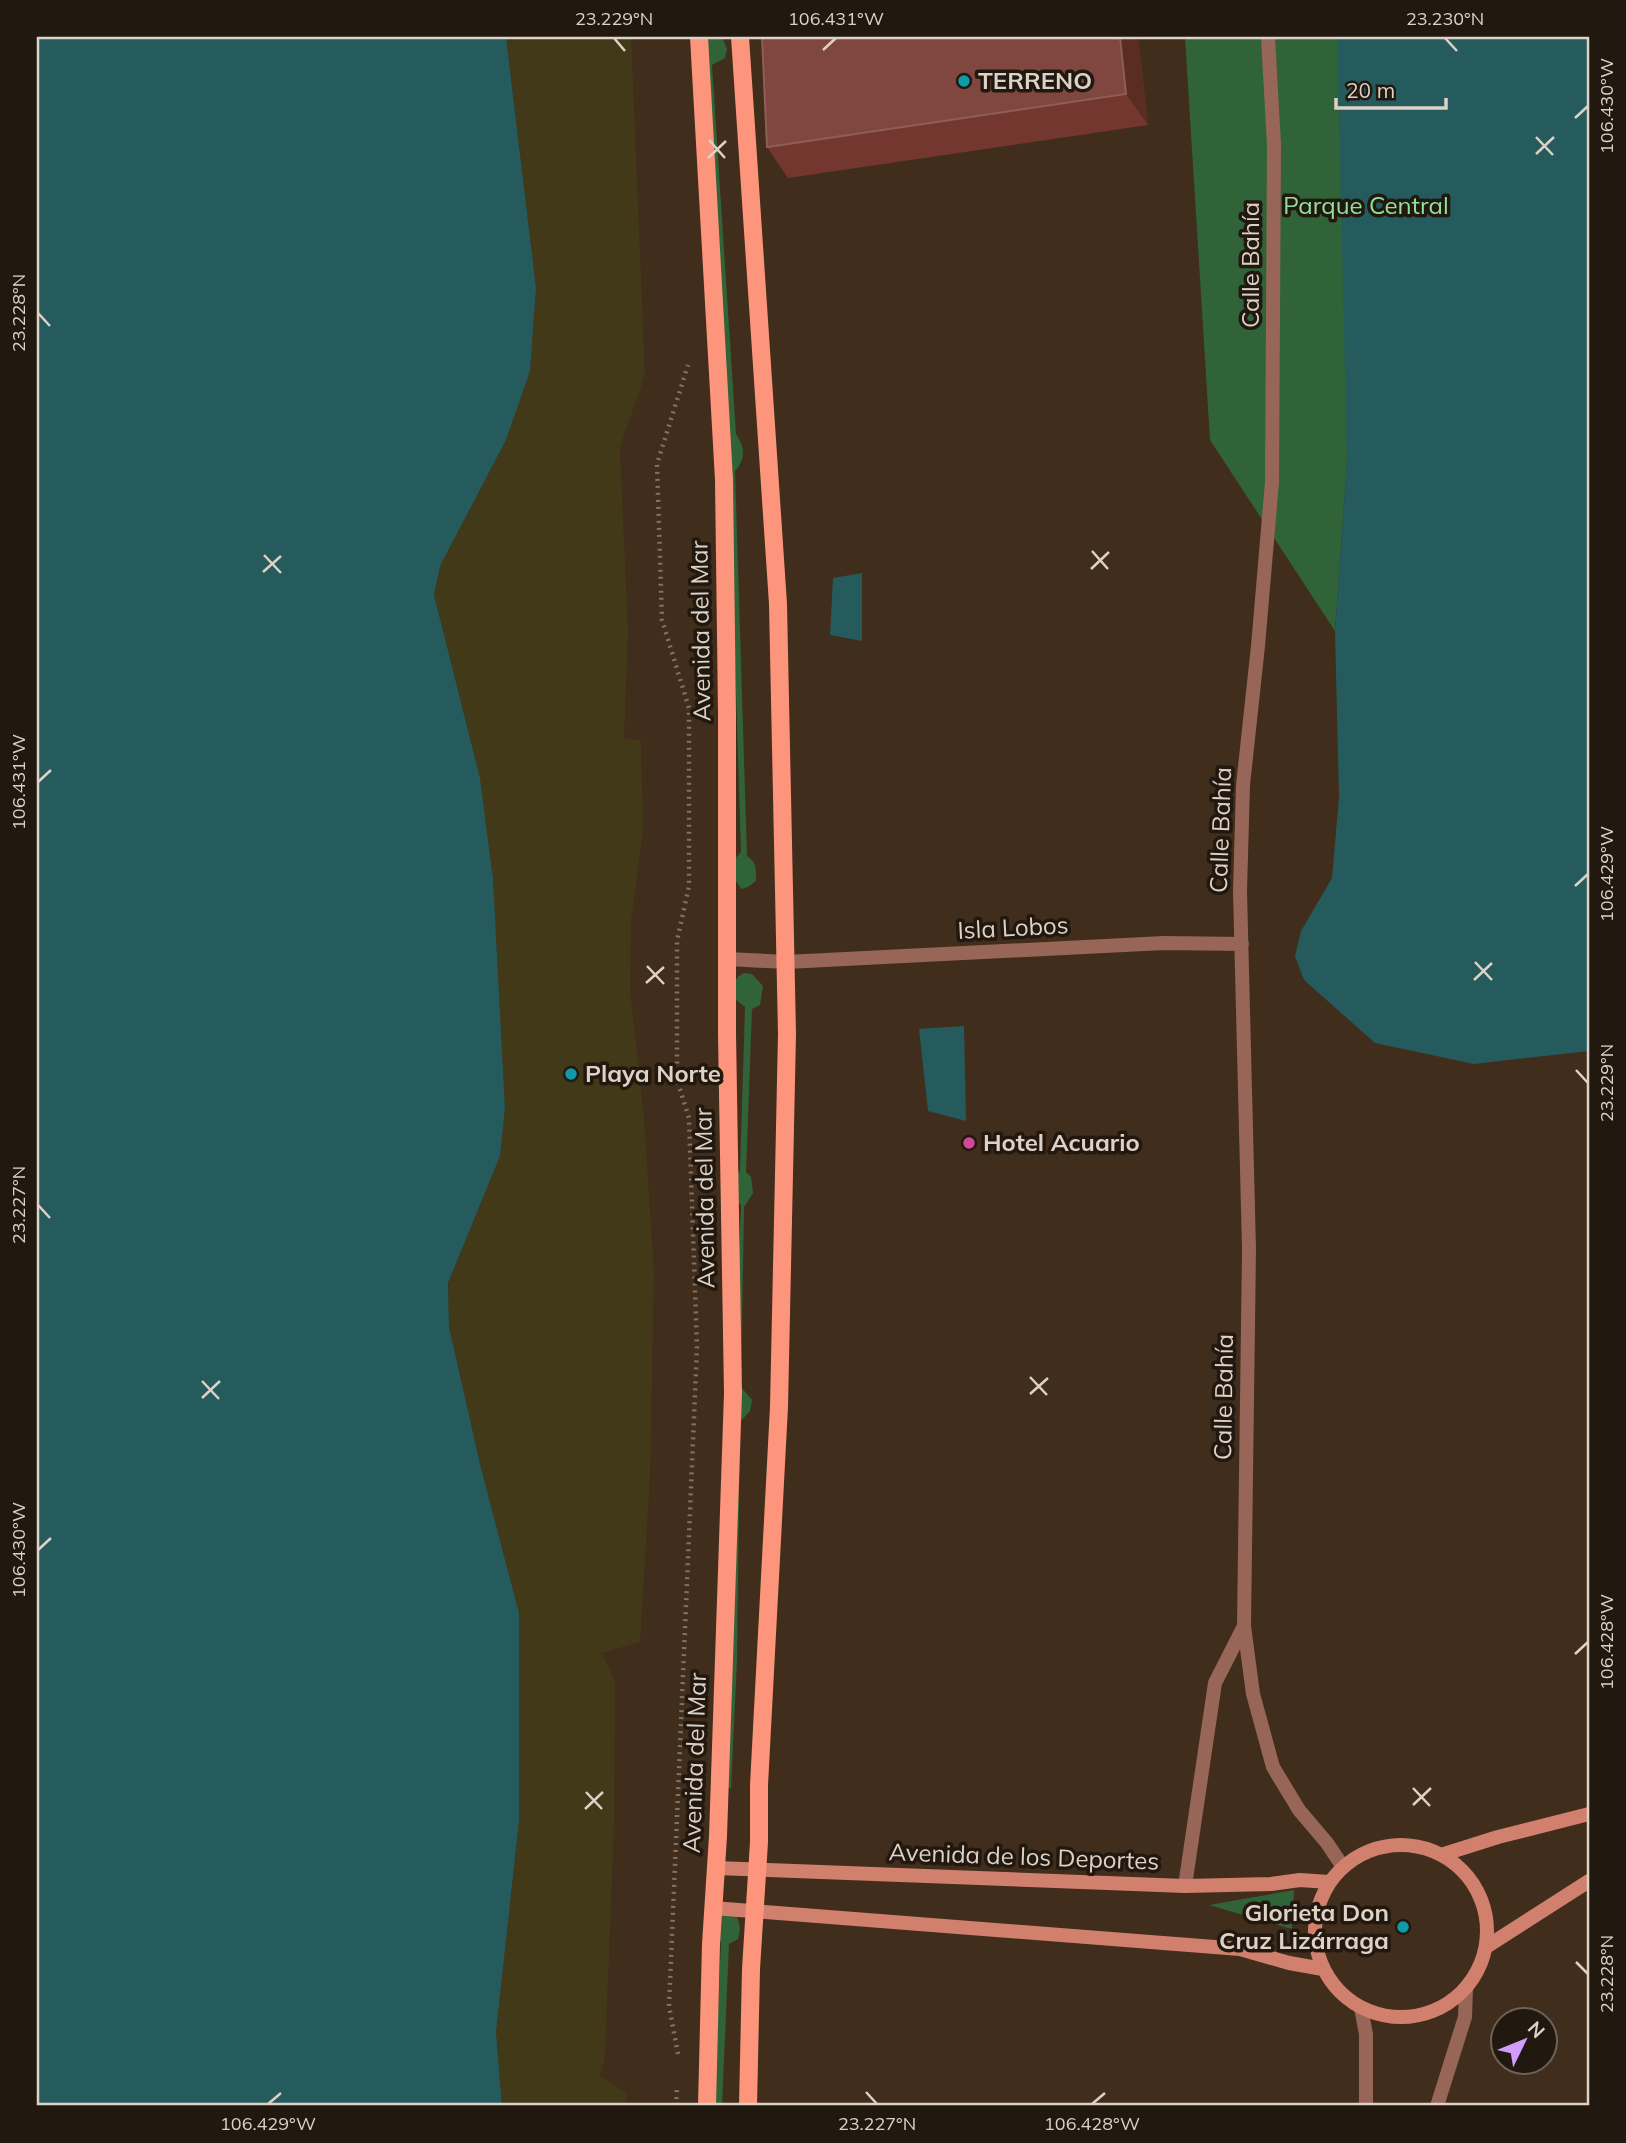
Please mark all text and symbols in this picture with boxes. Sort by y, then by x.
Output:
text: 23.229°N [575,7,653,30]
text: 106.431°W [788,7,884,30]
text: 23.230°N [1406,7,1484,30]
text: 106.430°W [1595,58,1618,154]
place label: TERRENO [978,65,1092,95]
scale bar [1336,66,1446,110]
marker: TERRENO [956,73,972,89]
text: 20 m [1346,77,1395,103]
park label: Parque Central [1283,190,1449,220]
street label: Calle Bahía [1235,202,1265,328]
text: 23.228°N [7,274,30,352]
street label: Avenida del Mar [683,540,717,722]
text: 106.431°W [7,734,30,830]
street label: Calle Bahía [1203,766,1237,893]
text: 106.429°W [1595,826,1618,922]
street label: Isla Lobos [957,909,1069,945]
text: 23.229°N [1595,1044,1618,1122]
place label: Playa Norte [585,1058,721,1088]
marker: Playa Norte [563,1066,579,1082]
street label: Avenida del Mar [687,1107,721,1289]
place label: Hotel Acuario [983,1127,1140,1157]
marker: Hotel Acuario [961,1135,977,1151]
text: 23.227°N [7,1166,30,1244]
street label: Calle Bahía [1207,1334,1239,1460]
text: 106.430°W [7,1502,30,1598]
text: 106.428°W [1595,1594,1618,1690]
street label: Avenida del Mar [676,1672,712,1854]
street label: Avenida de los Deportes [888,1836,1160,1876]
place label: Glorieta Don Cruz Lizárraga [1219,1897,1389,1955]
marker: Glorieta Don Cruz Lizárraga [1395,1919,1411,1935]
text: 23.228°N [1595,1935,1618,2013]
north arrow [1490,2007,1560,2076]
text: N [1523,2016,1550,2043]
text: 106.429°W [220,2112,316,2135]
text: 23.227°N [838,2112,916,2135]
text: 106.428°W [1044,2112,1140,2135]

